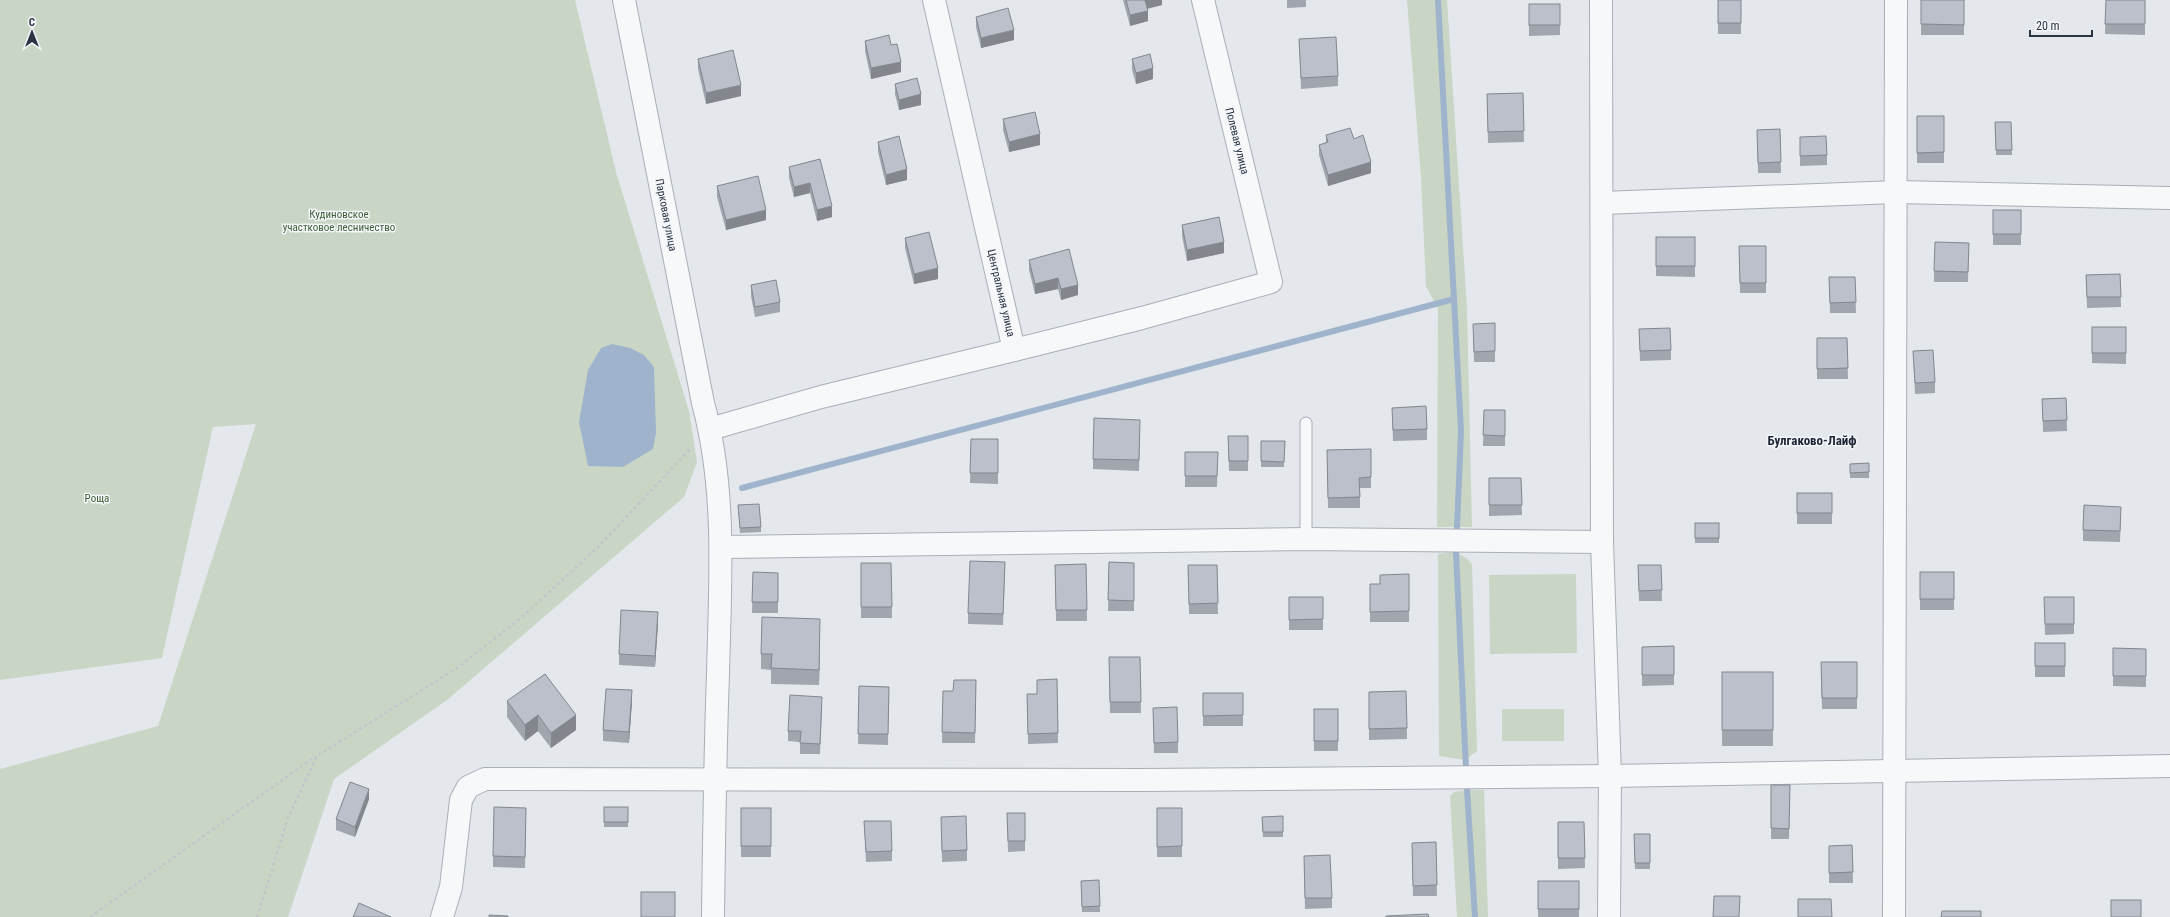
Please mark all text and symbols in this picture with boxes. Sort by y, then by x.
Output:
north arrow [12,12,52,52]
scale bar [2030,12,2092,38]
text: С [29,16,35,29]
text: 20 m [2036,19,2060,33]
street label: Полевая улица [1222,106,1252,176]
street label: Парковая улица [653,178,679,252]
park label: Кудиновское участковое лесничество [283,208,396,234]
street label: Центральная улица [985,248,1017,338]
district label: Булгаково-Лайф [1767,433,1857,448]
park label: Роща [85,492,109,505]

